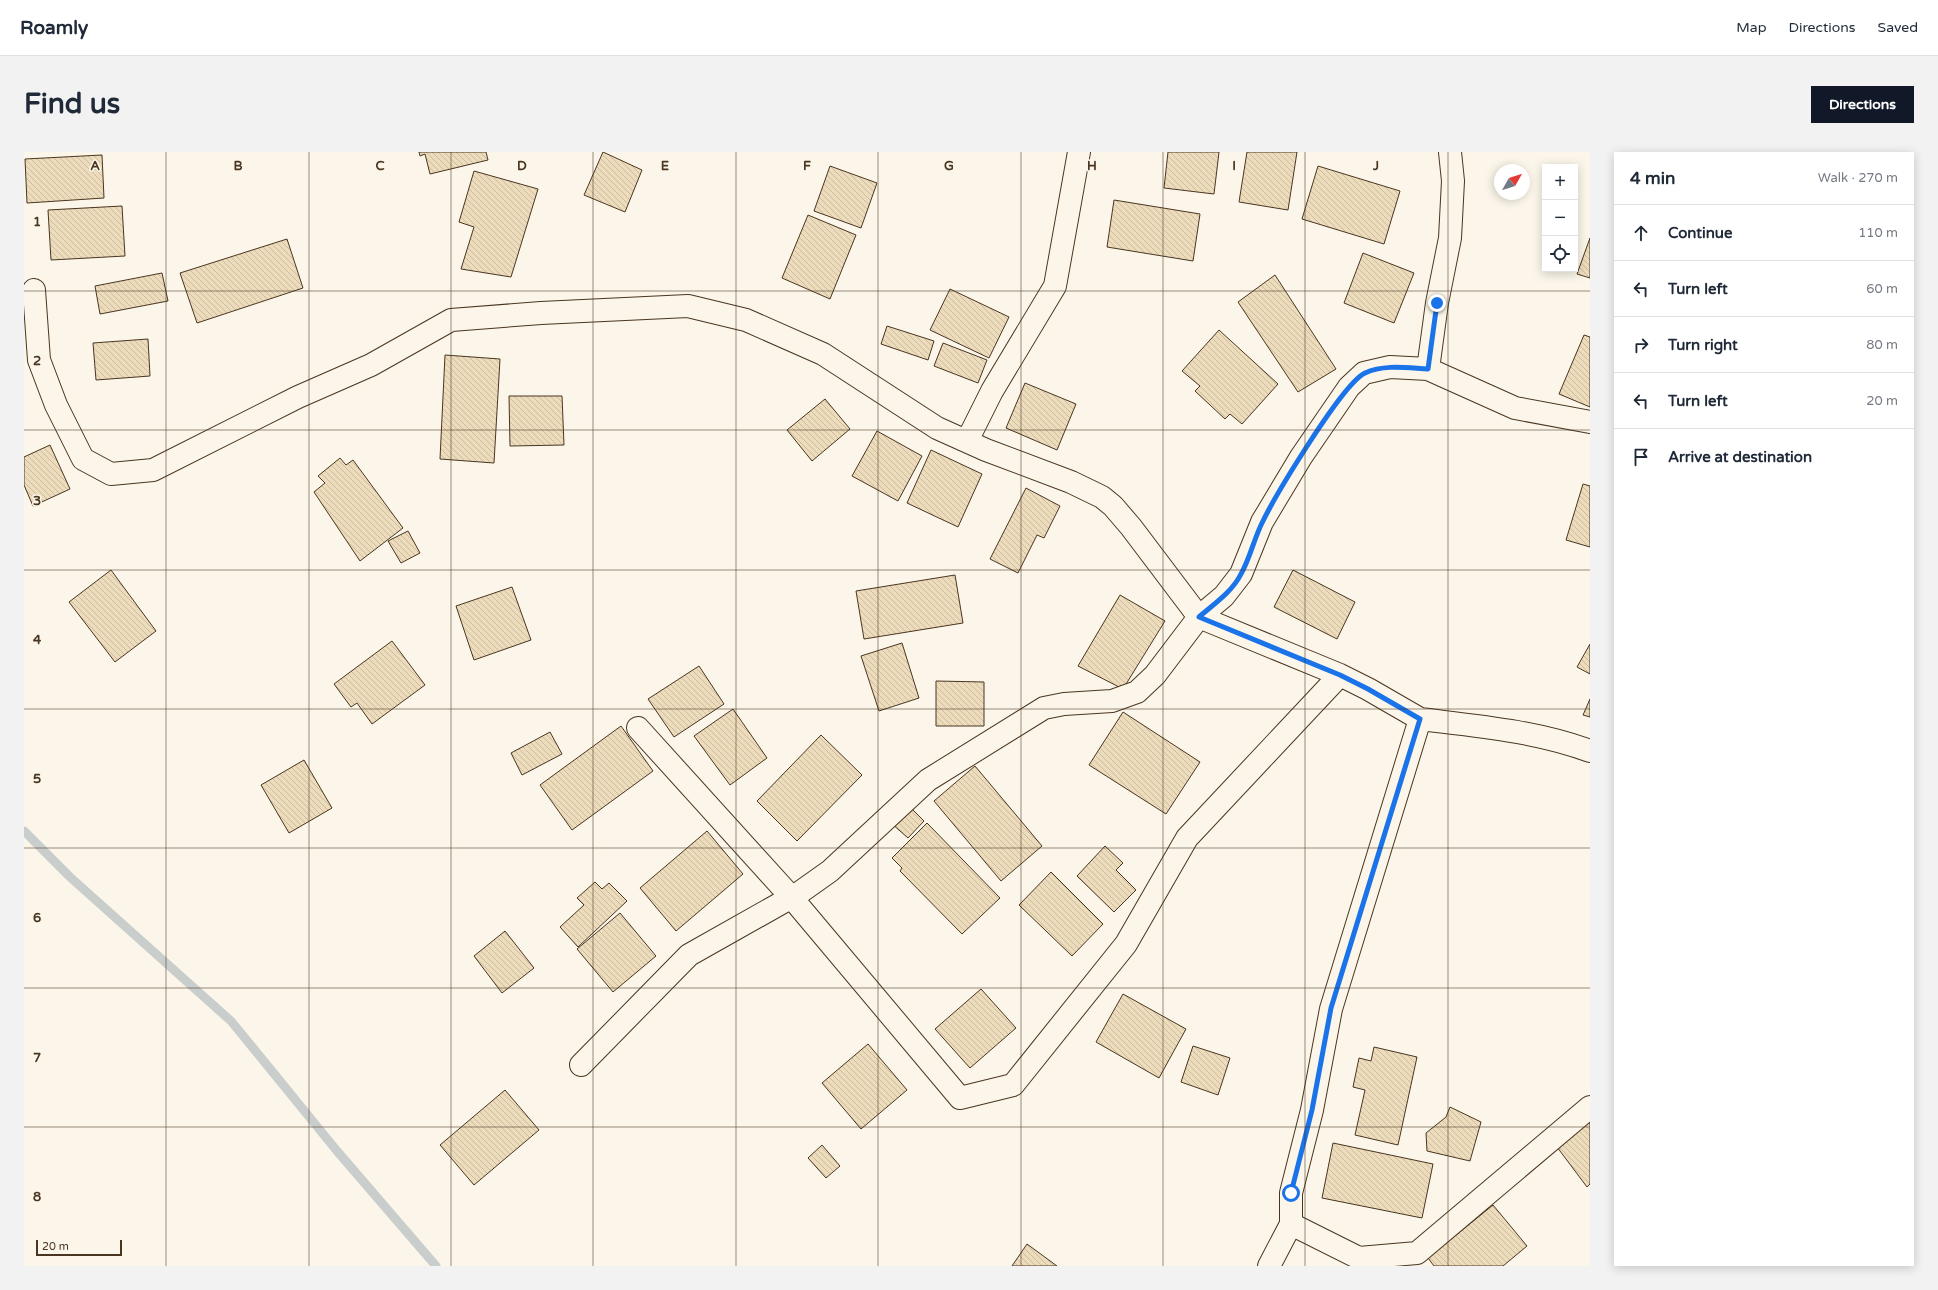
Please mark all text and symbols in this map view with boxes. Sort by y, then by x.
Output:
text: Roamly [20,17,88,39]
text: Map [1736,19,1767,36]
text: Directions [1789,19,1856,36]
text: Saved [1878,19,1918,36]
button: Directions [1811,86,1914,123]
text: Find us [24,87,120,121]
text: A [90,158,100,174]
text: B [233,158,243,174]
text: C [375,158,385,174]
text: D [517,158,527,174]
text: E [661,158,669,174]
text: F [803,158,811,174]
text: G [944,158,954,174]
text: H [1087,158,1097,174]
text: I [1232,158,1236,174]
text: J [1372,158,1379,174]
north arrow [1494,164,1530,200]
map controls [1542,164,1578,272]
button: + [1542,164,1578,200]
text: 4 min [1630,168,1675,189]
text: Walk · 270 m [1818,170,1898,186]
button: − [1542,200,1578,236]
text: 1 [33,214,41,230]
icon: ahead [1630,222,1652,244]
text: Continue [1668,224,1732,242]
text: 110 m [1858,225,1898,241]
button: locate [1542,236,1578,272]
icon: left [1630,278,1652,300]
text: Turn left [1668,280,1728,298]
text: 60 m [1866,281,1898,297]
route end [1428,294,1446,312]
icon: right [1630,334,1652,356]
text: Turn right [1668,336,1738,354]
text: 80 m [1866,337,1898,353]
text: 2 [33,353,41,369]
icon: left [1630,390,1652,412]
text: Turn left [1668,392,1728,410]
text: 20 m [1866,393,1898,409]
icon: arrive [1630,446,1652,468]
text: Arrive at destination [1668,448,1812,466]
text: 3 [33,493,41,509]
text: 4 [33,632,42,648]
text: 5 [33,771,41,787]
text: 6 [33,910,41,926]
text: 7 [33,1050,41,1066]
route start [1282,1184,1300,1202]
text: 8 [33,1189,41,1205]
scale bar [36,1238,122,1257]
text: 20 m [42,1240,69,1253]

